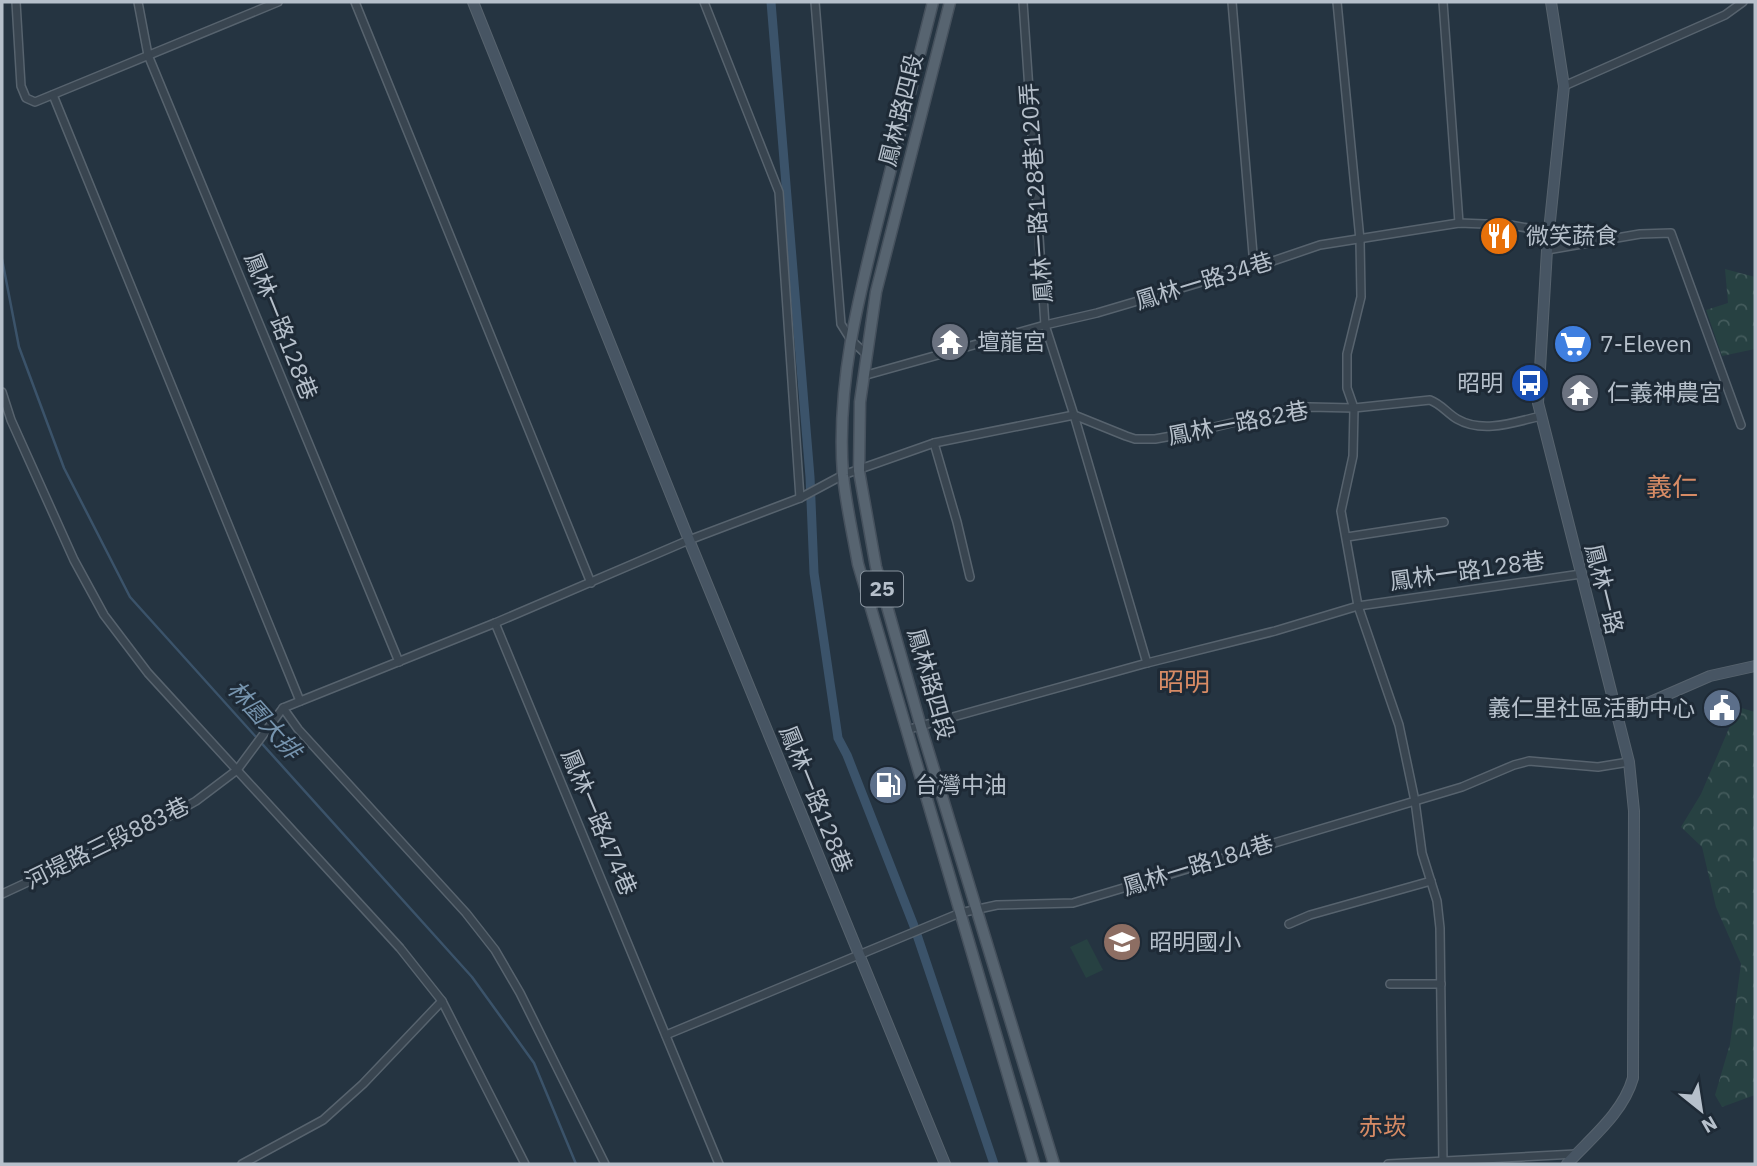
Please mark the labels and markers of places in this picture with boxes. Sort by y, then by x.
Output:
restaurant icon: 微笑蔬食 [1478,215,1520,257]
place label: 微笑蔬食 [1526,220,1618,250]
temple icon: 壇龍宮 [929,321,971,363]
supermarket icon: 7-Eleven [1552,323,1594,365]
place label: 壇龍宮 [977,326,1046,356]
place label: 7-Eleven [1600,328,1692,358]
bus stop icon: 昭明 [1509,362,1551,404]
place label: 昭明 [1457,367,1503,397]
temple icon: 仁義神農宮 [1559,372,1601,414]
place label: 仁義神農宮 [1607,377,1722,407]
public building icon: 義仁里社區活動中心 [1701,687,1743,729]
place label: 義仁里社區活動中心 [1488,692,1695,722]
fuel station icon: 台灣中油 [867,764,909,806]
place label: 台灣中油 [915,769,1007,799]
school or university icon: 昭明國小 [1101,921,1143,963]
place label: 昭明國小 [1149,926,1241,956]

